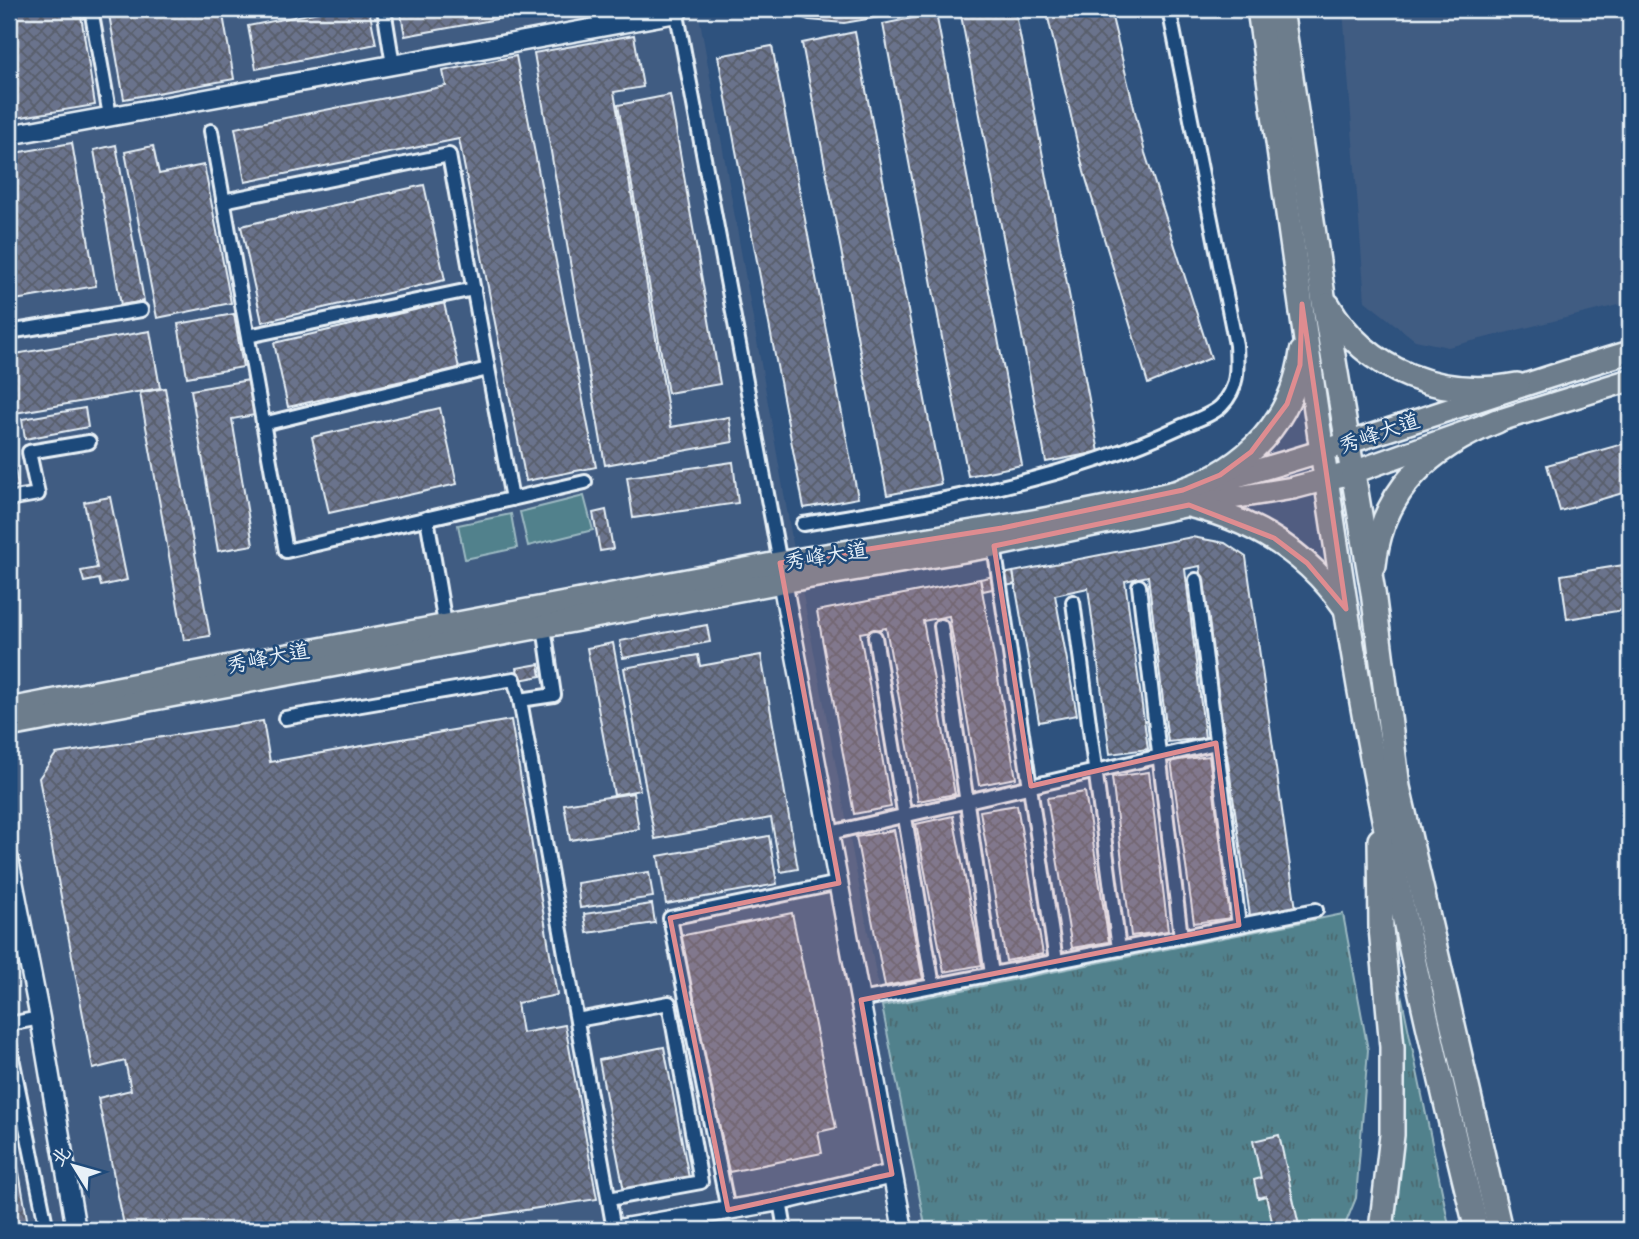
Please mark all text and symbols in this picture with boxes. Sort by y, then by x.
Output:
street label: 秀峰大道 [1334,405,1423,460]
street label: 秀峰大道 [782,535,870,576]
street label: 秀峰大道 [224,635,312,680]
north arrow [38,1130,108,1200]
text: 北 [44,1140,77,1171]

